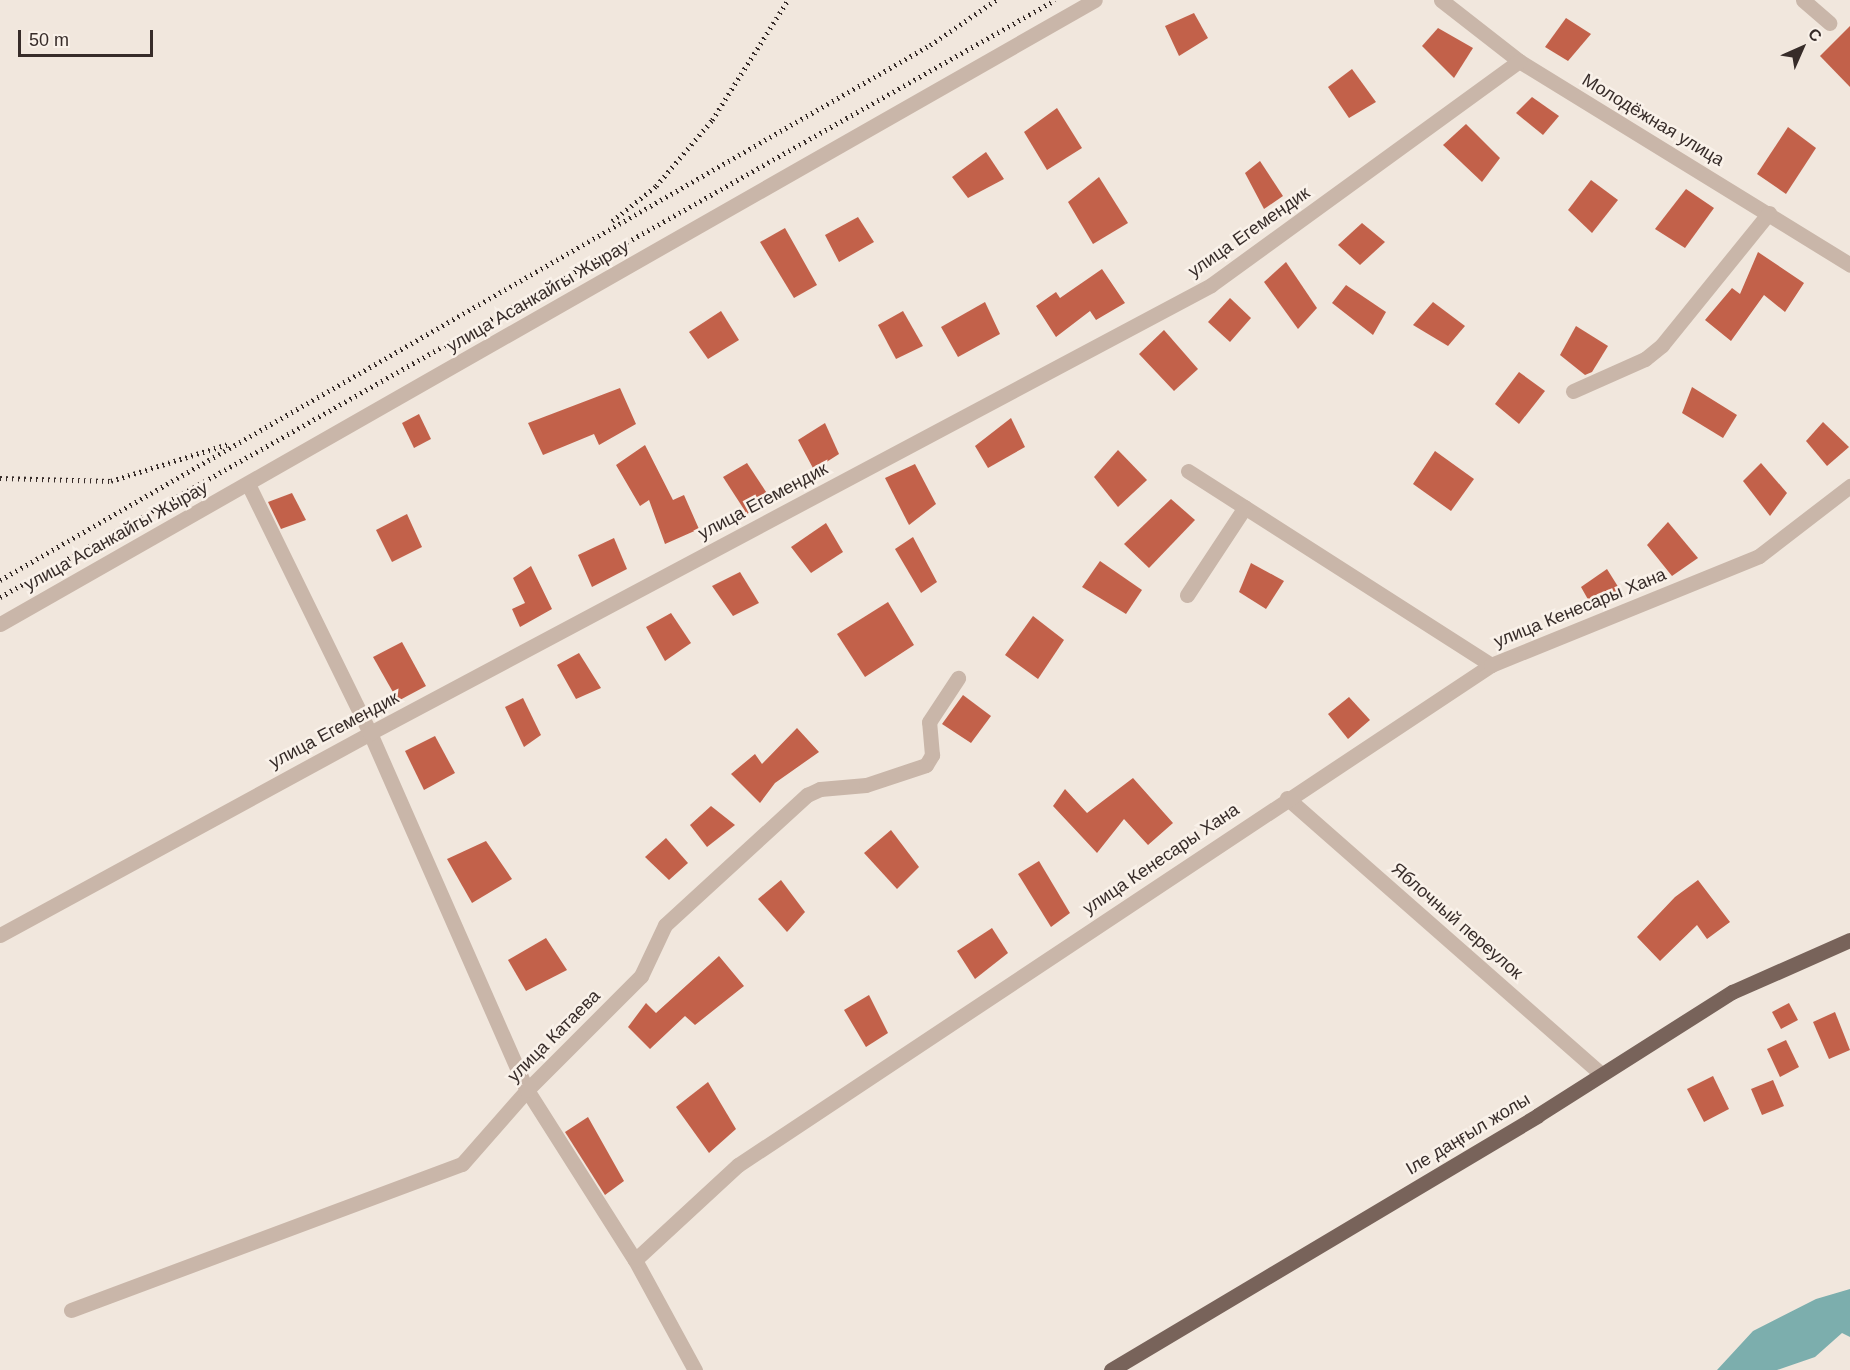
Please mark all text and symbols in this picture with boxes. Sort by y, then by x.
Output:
scale bar [21,18,156,56]
north arrow [1772,18,1832,78]
text: С [1805,25,1825,45]
text: 50 m [29,30,69,50]
street label: Молодёжная улица [1578,69,1728,171]
street label: улица Егемендик [1184,182,1314,282]
street label: улица Асанкайгы Жырау [443,235,633,357]
street label: улица Егемендик [695,458,831,544]
street label: улица Асанкайгы Жырау [20,476,212,596]
street label: улица Кенесары Хана [1491,564,1669,652]
street label: улица Егемендик [266,687,402,773]
street label: улица Кенесары Хана [1079,799,1243,919]
street label: Яблочный переулок [1387,858,1527,984]
street label: улица Катаева [503,985,605,1087]
street label: Іле даңғыл жолы [1402,1088,1534,1180]

